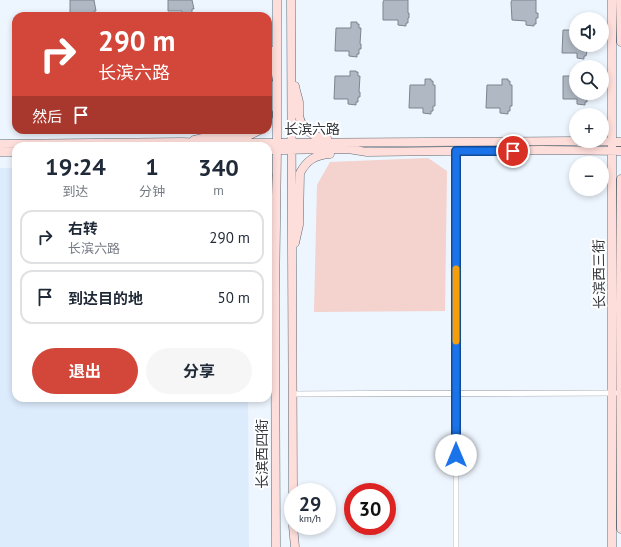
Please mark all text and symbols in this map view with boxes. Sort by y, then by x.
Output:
map controls [569,12,609,196]
button: sound [569,12,609,52]
text: 290 m [98,22,175,59]
icon: right [32,28,84,80]
button: search [569,60,609,100]
text: 长滨六路 [98,61,170,84]
icon: arrive [70,104,92,126]
text: 然后 [32,107,62,126]
button: + [569,108,609,148]
street label: 长滨六路 [284,120,340,138]
pin [496,134,530,168]
icon: arrive [502,140,524,162]
text: 19:24 [45,151,106,182]
text: 1 [145,151,159,182]
text: 340 [198,152,239,183]
button: − [569,156,609,196]
text: m [213,182,224,199]
text: 到达 [63,183,89,200]
text: 分钟 [139,183,165,200]
text: 右转 [68,219,98,238]
icon: right [34,226,56,248]
text: 290 m [209,228,250,247]
street label: 长滨西三街 [589,239,609,309]
text: 长滨六路 [68,240,120,257]
icon: arrive [34,286,56,308]
text: 50 m [217,288,250,307]
text: 到达目的地 [68,289,143,308]
button: 退出 [32,348,138,394]
button: 分享 [146,348,252,394]
street label: 长滨西四街 [253,419,271,489]
position arrow [435,434,477,476]
speed limit sign: 30 [344,483,396,535]
text: 29 [299,491,321,517]
text: km/h [299,512,321,525]

